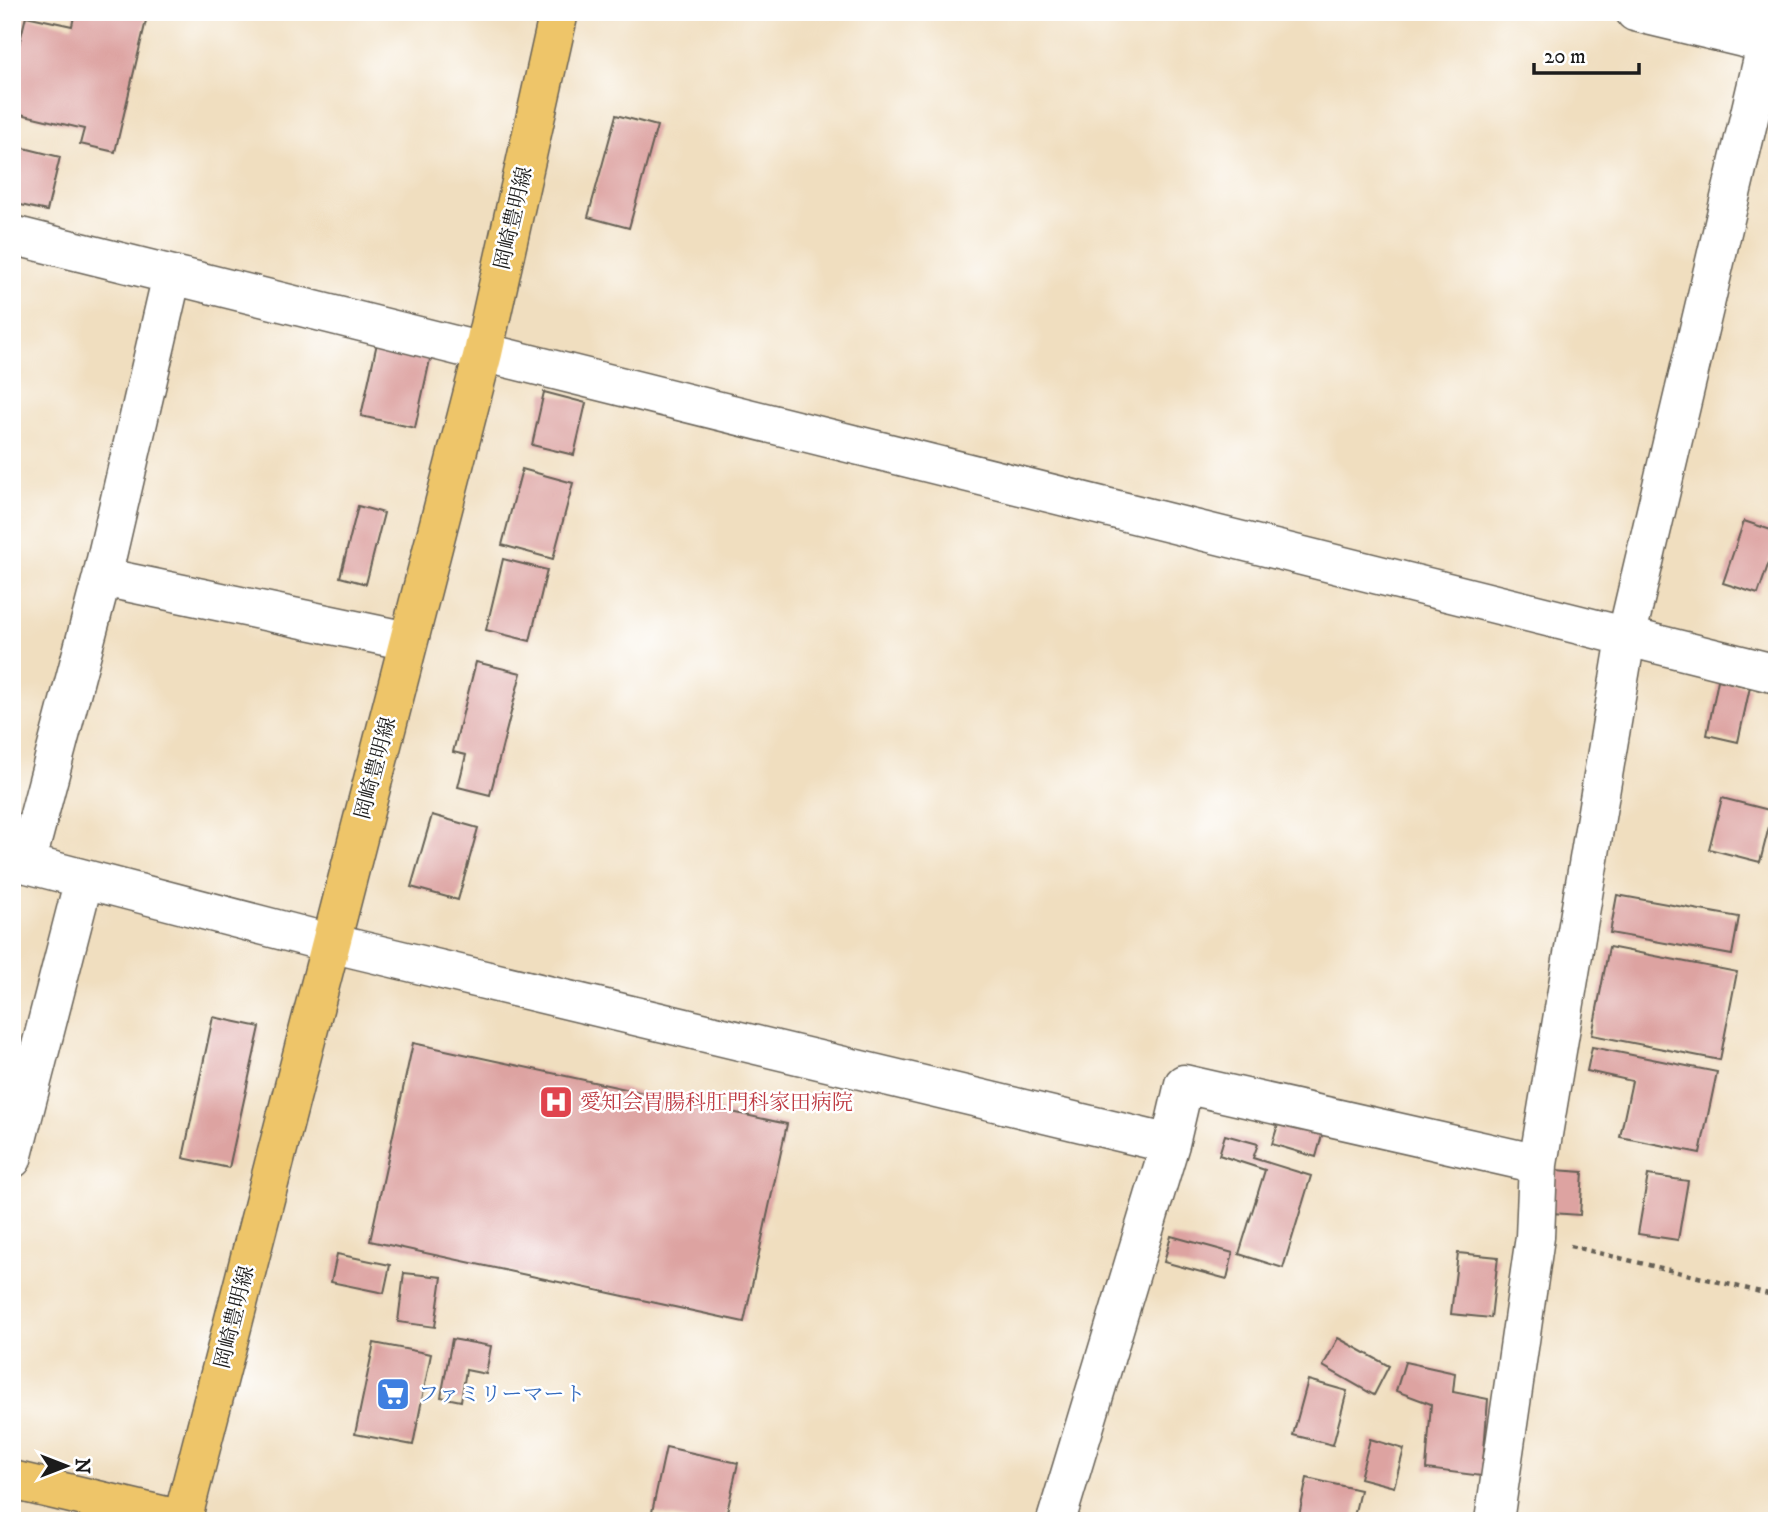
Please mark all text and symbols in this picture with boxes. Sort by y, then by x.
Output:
scale bar [1534,32,1638,76]
text: 20 m [1544,44,1586,70]
street label: 岡崎豊明線 [489,164,538,272]
street label: 岡崎豊明線 [350,714,402,822]
hospital icon: 愛知会胃腸科肛門科家田病院 [537,1083,575,1121]
place label: 愛知会胃腸科肛門科家田病院 [580,1090,853,1116]
street label: 岡崎豊明線 [210,1263,260,1371]
supermarket icon: ファミリーマート [374,1375,412,1413]
place label: ファミリーマート [418,1382,586,1408]
north arrow [32,1432,102,1502]
text: N [70,1458,93,1474]

